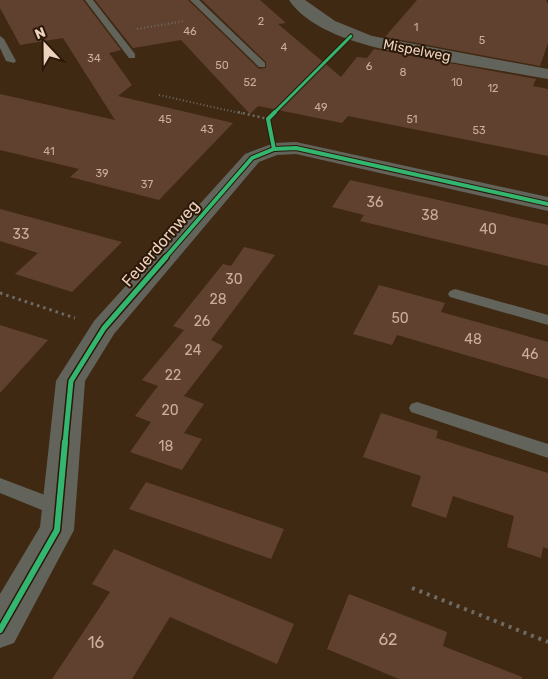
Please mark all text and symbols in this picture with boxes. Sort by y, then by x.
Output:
house number: 2 [258,15,264,28]
north arrow [20,20,70,70]
house number: 1 [414,21,418,34]
text: N [32,24,48,43]
house number: 46 [183,25,197,38]
house number: 5 [479,34,486,47]
street label: Mispelweg [382,36,452,65]
house number: 4 [281,41,288,54]
house number: 34 [87,52,101,65]
house number: 50 [215,59,229,72]
house number: 6 [366,60,373,73]
house number: 8 [400,66,407,79]
house number: 52 [244,76,257,89]
house number: 10 [451,76,463,89]
house number: 12 [487,82,499,95]
house number: 49 [314,101,328,114]
house number: 45 [158,113,172,126]
house number: 51 [406,113,418,126]
house number: 43 [200,123,214,136]
house number: 53 [472,124,486,137]
house number: 41 [43,145,55,158]
house number: 39 [95,167,109,180]
house number: 37 [141,178,153,191]
house number: 36 [367,194,383,211]
street label: Feuerdornweg [118,196,203,290]
house number: 38 [421,207,439,224]
house number: 40 [479,221,497,238]
house number: 33 [13,226,29,243]
house number: 30 [225,271,243,288]
house number: 28 [209,291,227,308]
house number: 50 [391,310,409,327]
house number: 26 [194,313,210,330]
house number: 48 [464,331,482,348]
house number: 24 [185,342,202,359]
house number: 46 [521,346,539,363]
house number: 22 [165,367,181,384]
house number: 20 [161,402,179,419]
house number: 18 [159,438,174,455]
house number: 62 [378,630,398,649]
house number: 16 [88,633,105,652]

